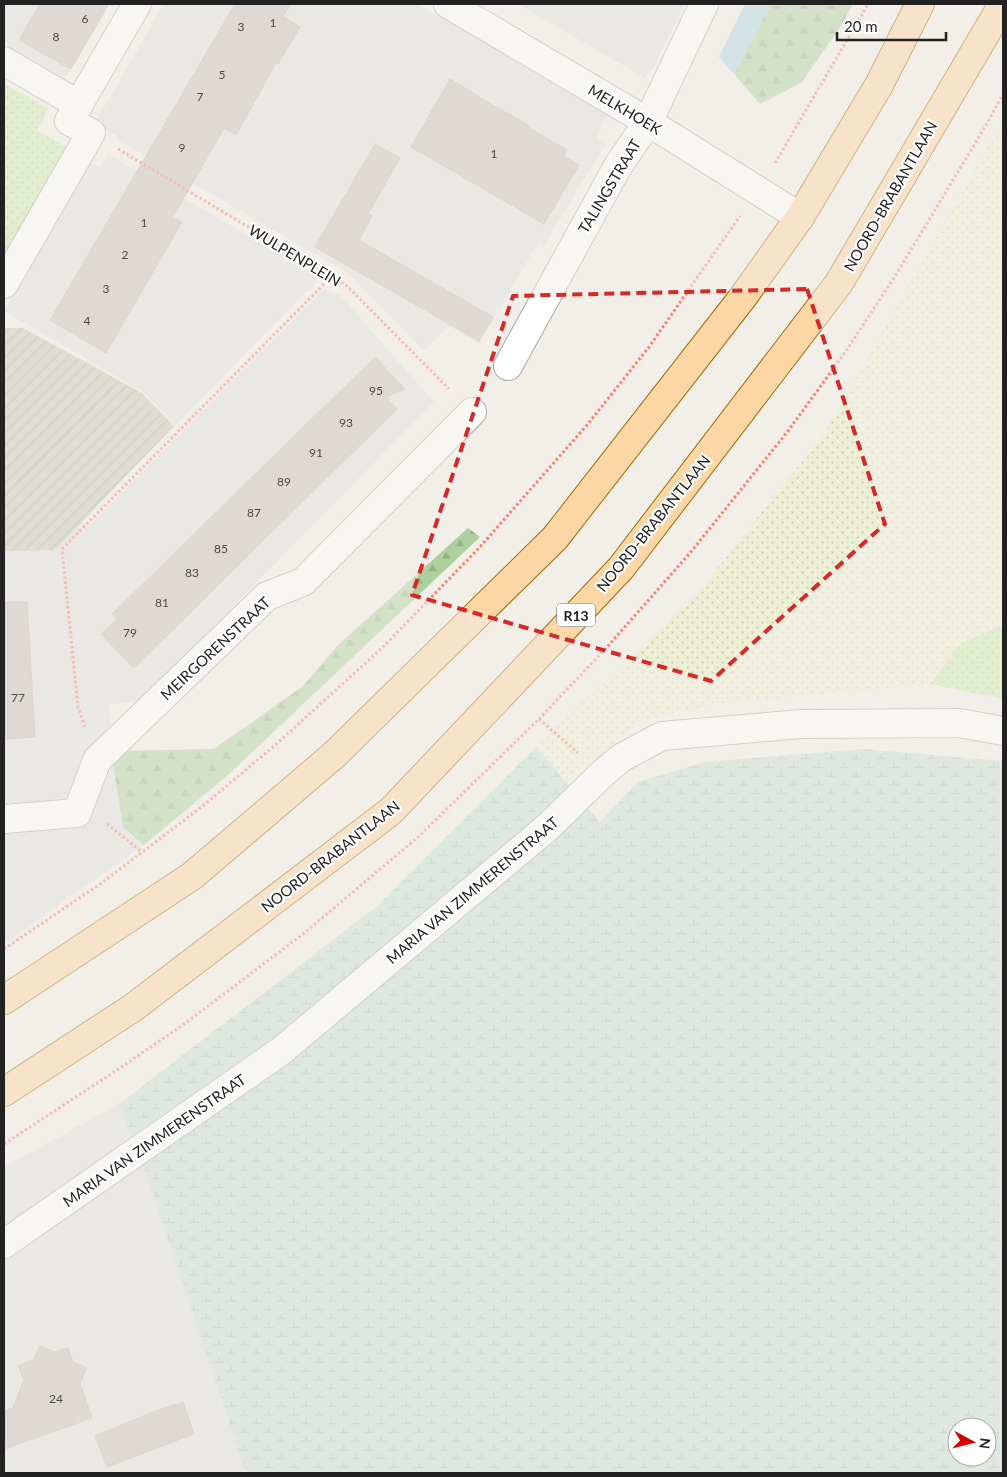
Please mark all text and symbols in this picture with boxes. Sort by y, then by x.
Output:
scale bar [837,10,946,42]
house number: 6 [82,11,89,26]
house number: 1 [270,15,277,30]
text: 20 m [844,17,878,35]
house number: 3 [238,19,245,34]
house number: 8 [53,29,60,44]
house number: 5 [219,67,226,82]
street label: MELKHOEK [585,80,665,138]
house number: 7 [197,89,204,104]
street label: NOORD-BRABANTLAAN [840,118,940,274]
street label: TALINGSTRAAT [574,135,644,236]
house number: 9 [179,140,186,155]
house number: 1 [491,146,498,161]
house number: 1 [141,215,148,230]
street label: WULPENPLEIN [246,220,344,290]
house number: 2 [122,247,129,262]
house number: 3 [103,281,110,296]
house number: 4 [84,313,91,328]
house number: 95 [369,383,383,398]
house number: 93 [339,415,353,430]
house number: 91 [309,445,323,460]
street label: NOORD-BRABANTLAAN [592,451,714,595]
house number: 89 [277,474,291,489]
house number: 87 [247,505,261,520]
house number: 85 [214,541,228,556]
house number: 83 [185,565,199,580]
street label: MEIRGORENSTRAAT [157,593,274,703]
house number: 81 [155,595,169,610]
road number: R13 [557,604,595,626]
house number: 79 [123,625,137,640]
house number: 77 [11,690,25,705]
street label: NOORD-BRABANTLAAN [257,796,403,916]
street label: MARIA VAN ZIMMERENSTRAAT [382,813,562,967]
street label: MARIA VAN ZIMMERENSTRAAT [59,1070,249,1210]
house number: 24 [49,1391,63,1406]
north arrow [947,1417,997,1467]
text: N [976,1437,994,1450]

